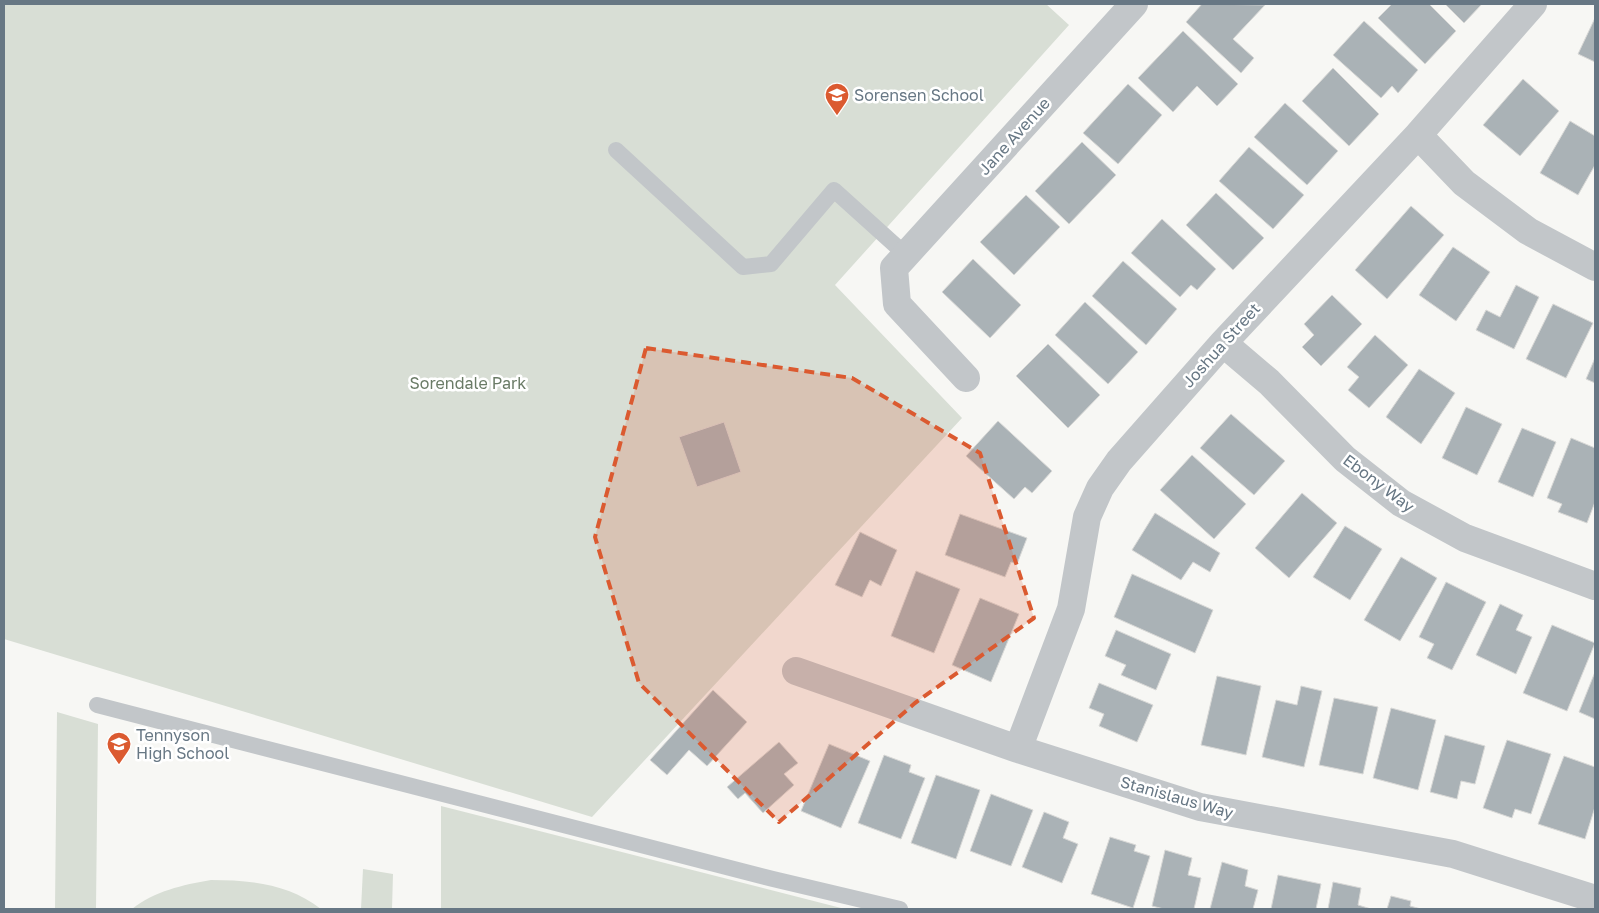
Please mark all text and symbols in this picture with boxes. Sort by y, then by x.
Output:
school or university icon: Sorensen School [824,82,850,116]
place label: Sorensen School [854,85,984,105]
street label: Jane Avenue [974,93,1054,179]
street label: Joshua Street [1178,299,1264,391]
park label: Sorendale Park [410,373,526,393]
street label: Ebony Way [1339,450,1419,516]
place label: Tennyson High School [136,725,229,763]
school or university icon: Tennyson High School [106,731,132,765]
street label: Stanislaus Way [1118,771,1236,823]

